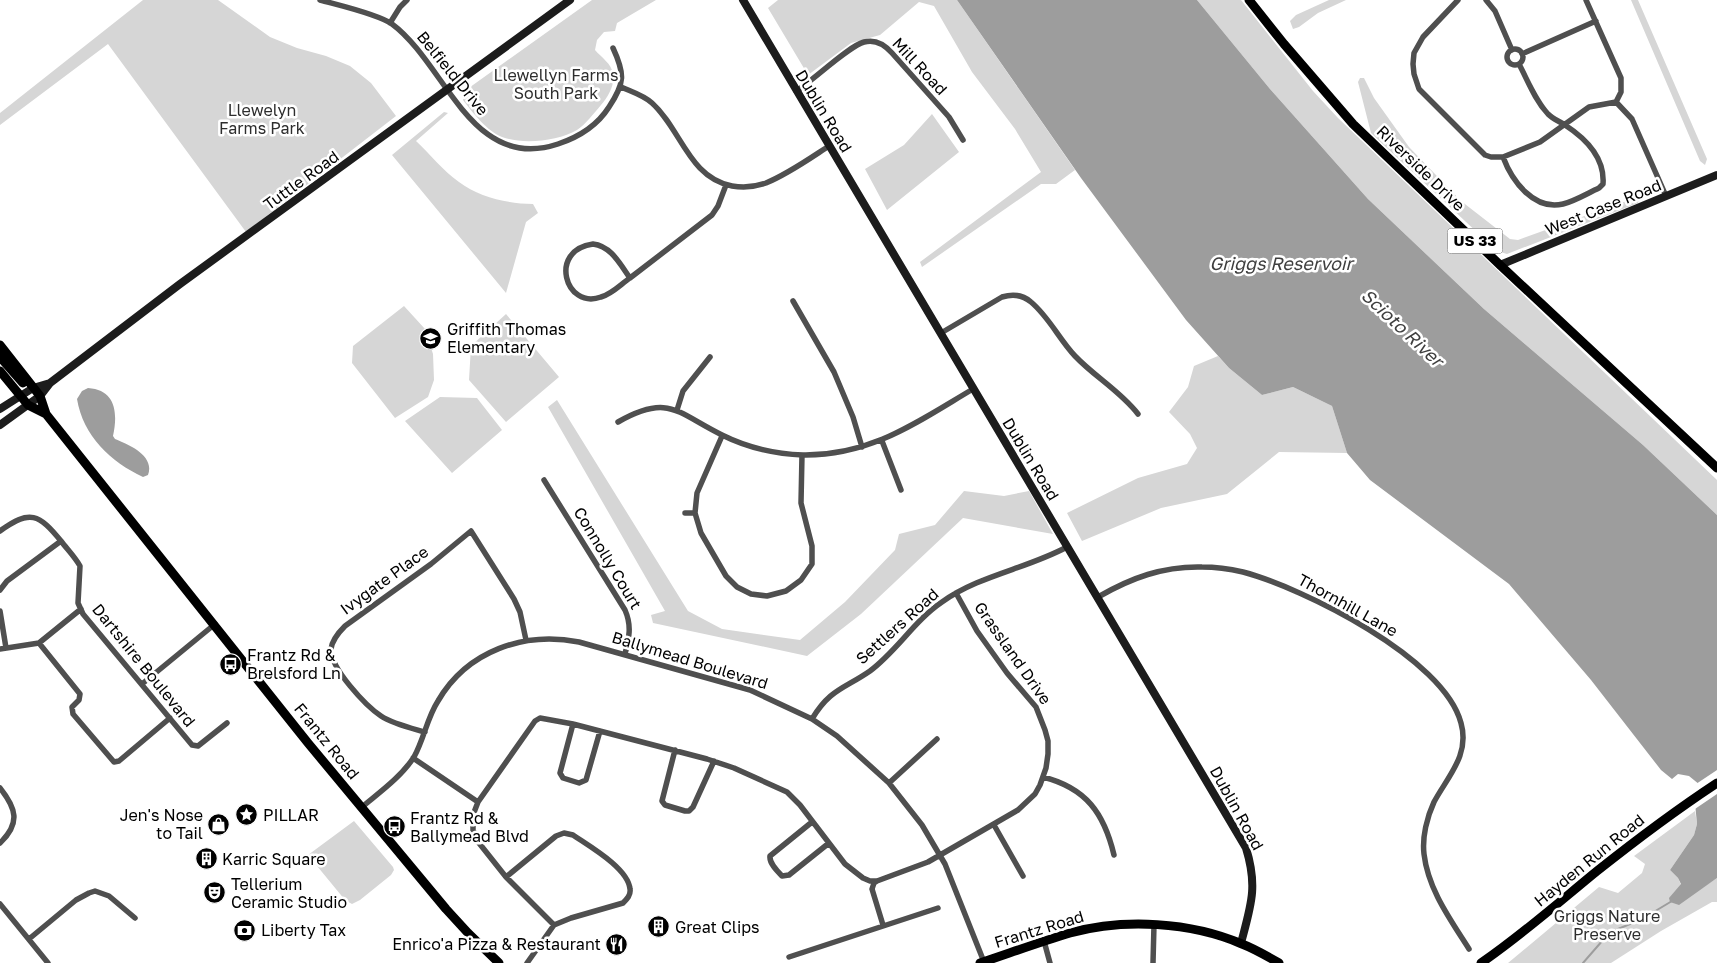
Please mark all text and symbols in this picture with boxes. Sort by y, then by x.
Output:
street label: Belfield Drive [413,27,493,119]
street label: Mill Road [888,33,952,99]
park label: Llewellyn Farms South Park [494,65,618,103]
street label: Dublin Road [791,66,857,156]
park label: Llewelyn Farms Park [219,100,305,138]
street label: Riverside Drive [1373,121,1469,215]
street label: Tuttle Road [259,146,343,214]
street label: West Case Road [1542,175,1664,239]
road number: US 33 [1448,228,1502,254]
water label: Griggs Reservoir [1209,252,1356,274]
water label: Scioto River [1357,284,1450,373]
place label: Griffith Thomas Elementary [447,319,566,357]
school or university icon: Griffith Thomas Elementary [419,326,443,350]
street label: Dublin Road [998,414,1064,504]
street label: Connolly Court [570,503,646,613]
street label: Ivygate Place [336,541,432,619]
street label: Thornhill Lane [1295,569,1401,641]
street label: Settlers Road [852,584,942,668]
street label: Grassland Drive [970,598,1056,708]
street label: Dartshire Boulevard [88,599,200,731]
street label: Ballymead Boulevard [609,627,771,693]
place label: Frantz Rd & Brelsford Ln [247,645,341,683]
bus stop icon: Frantz Rd & Brelsford Ln [219,652,243,676]
street label: Frantz Road [290,699,364,783]
street label: Dublin Road [1206,762,1268,854]
place icon: PILLAR [235,803,259,827]
place label: Jen's Nose to Tail [120,805,203,843]
place label: PILLAR [263,805,319,825]
place label: Frantz Rd & Ballymead Blvd [410,808,529,846]
street label: Hayden Run Road [1530,810,1648,910]
shop icon: Jen's Nose to Tail [207,812,231,836]
bus stop icon: Frantz Rd & Ballymead Blvd [382,815,406,839]
building icon: Karric Square [194,847,218,871]
place label: Karric Square [222,849,326,869]
place label: Tellerium Ceramic Studio [231,874,347,912]
theatre icon: Tellerium Ceramic Studio [203,881,227,905]
street label: Frantz Road [992,906,1086,952]
park label: Griggs Nature Preserve [1554,906,1660,944]
building icon: Great Clips [647,915,671,939]
place label: Great Clips [675,917,760,937]
bank icon: Liberty Tax [233,918,257,942]
place label: Liberty Tax [261,920,346,940]
restaurant icon: Enrico'a Pizza & Restaurant [605,932,629,956]
place label: Enrico'a Pizza & Restaurant [392,934,601,954]

